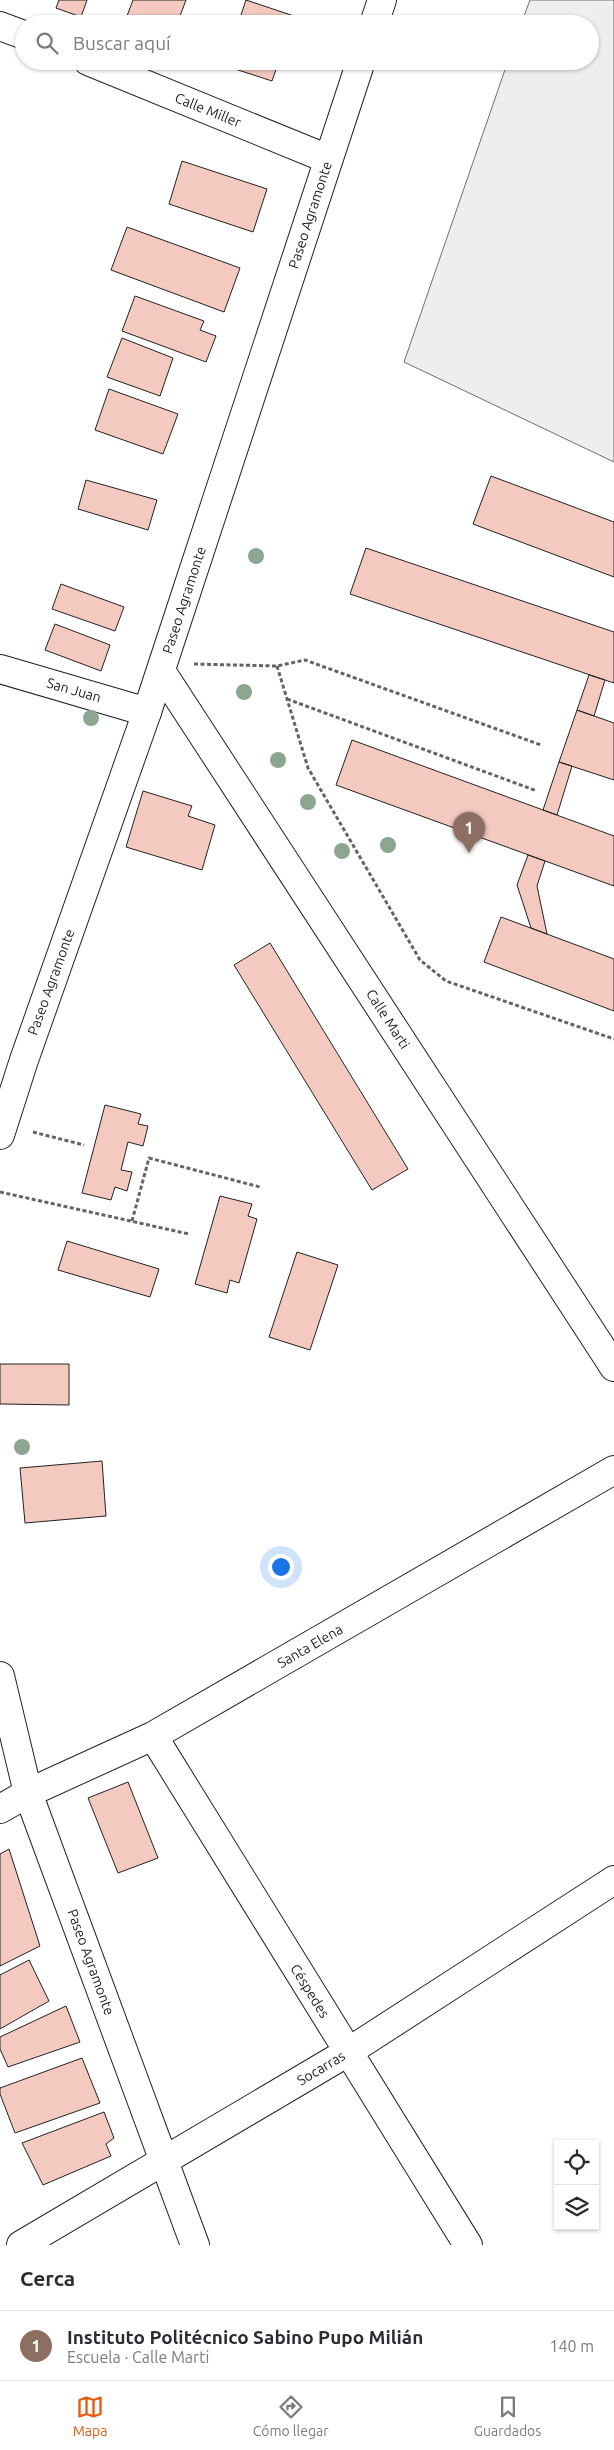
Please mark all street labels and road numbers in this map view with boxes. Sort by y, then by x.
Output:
street label: Calle Miller [173,89,244,131]
street label: Paseo Agramonte [285,159,335,271]
street label: Paseo Agramonte [159,544,209,656]
street label: San Juan [45,675,103,705]
street label: Paseo Agramonte [24,927,78,1037]
street label: Calle Marti [363,986,413,1052]
street label: Santa Elena [274,1621,346,1671]
street label: Paseo Agramonte [64,1907,118,2017]
street label: Céspedes [287,1961,333,2021]
street label: Socarras [294,2047,348,2089]

